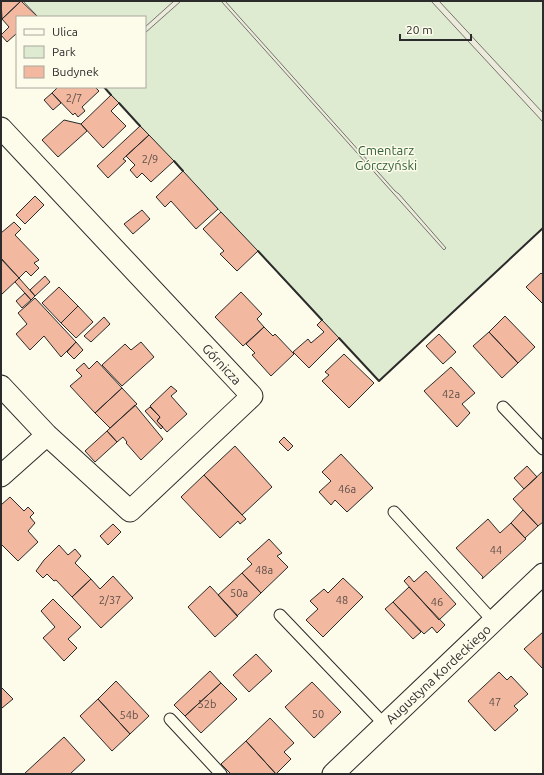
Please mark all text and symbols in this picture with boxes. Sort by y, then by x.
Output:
legend [16,16,146,88]
scale bar [400,16,471,42]
text: 20 m [406,23,433,36]
text: Ulica [52,25,78,38]
text: Park [52,45,76,58]
text: Budynek [52,65,99,78]
house number: 2/7 [66,92,82,104]
park label: Cmentarz Górczyński [355,143,417,172]
house number: 2/9 [142,153,158,165]
street label: Górnicza [200,341,244,387]
house number: 42a [442,388,460,400]
house number: 46a [338,483,356,495]
house number: 44 [490,544,502,556]
house number: 48a [255,564,273,576]
house number: 50a [230,587,248,599]
house number: 2/37 [99,594,121,606]
house number: 48 [336,594,348,606]
house number: 46 [431,596,443,608]
street label: Augustyna Kordeckiego [383,622,493,726]
house number: 47 [489,696,501,708]
house number: 52b [198,698,216,710]
house number: 50 [312,708,324,720]
house number: 54b [120,709,138,721]

